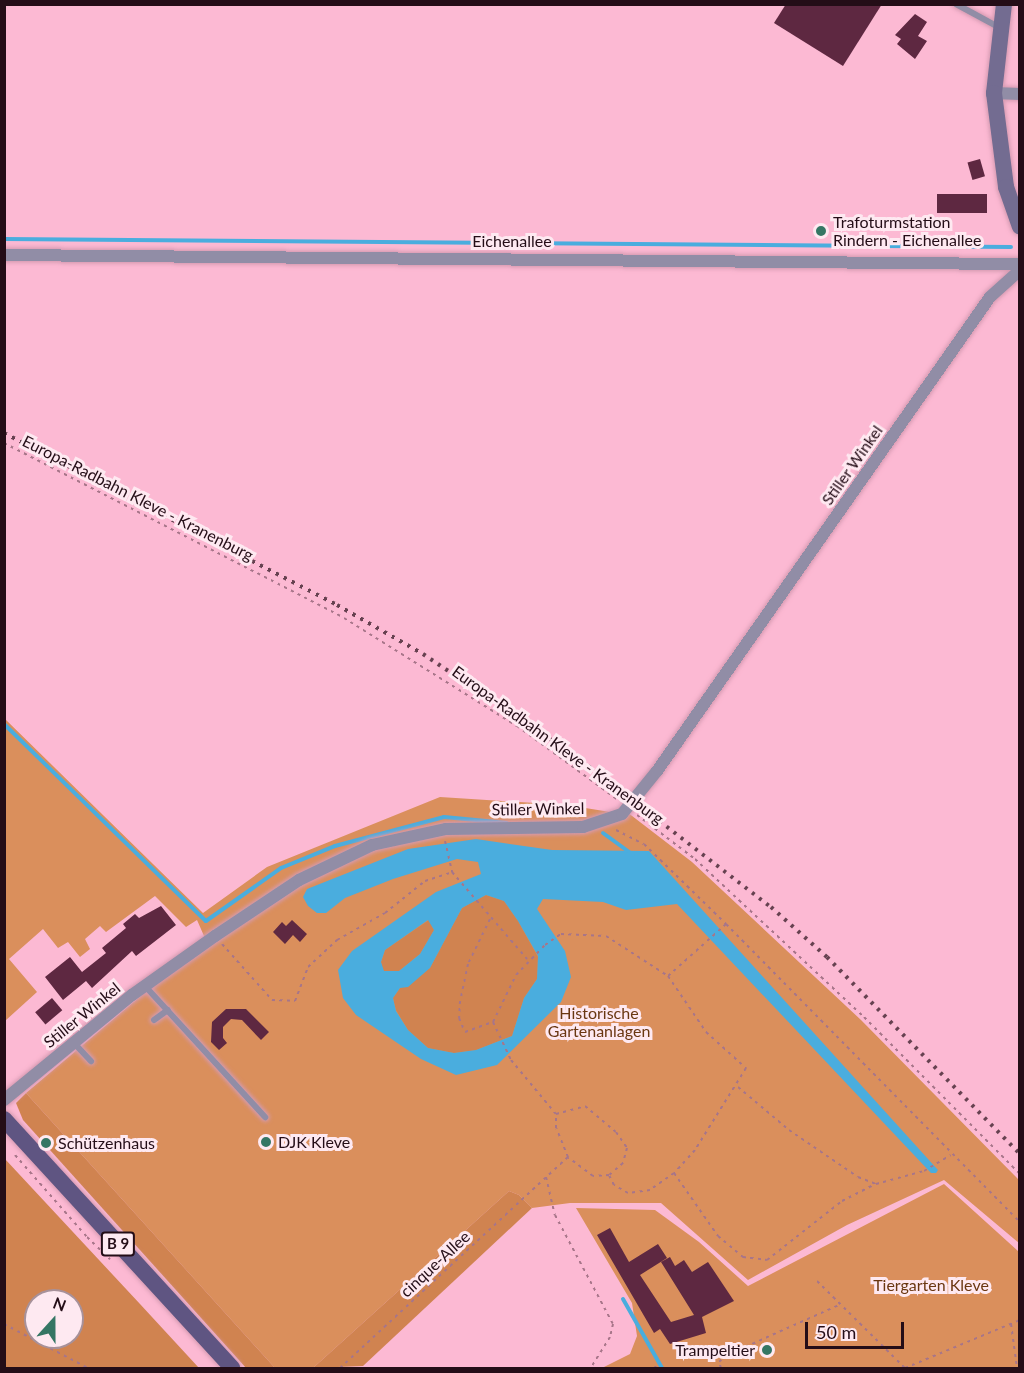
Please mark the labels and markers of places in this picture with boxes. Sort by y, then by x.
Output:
place label: Trafoturmstation Rindern - Eichenallee [833,212,981,250]
marker: Trafoturmstation Rindern - Eichenallee [814,224,828,238]
place label: DJK Kleve [278,1132,350,1152]
place label: Schützenhaus [58,1133,155,1153]
marker: DJK Kleve [259,1135,273,1149]
marker: Schützenhaus [39,1136,53,1150]
place label: Trampeltier [675,1340,755,1360]
marker: Trampeltier [760,1343,774,1357]

